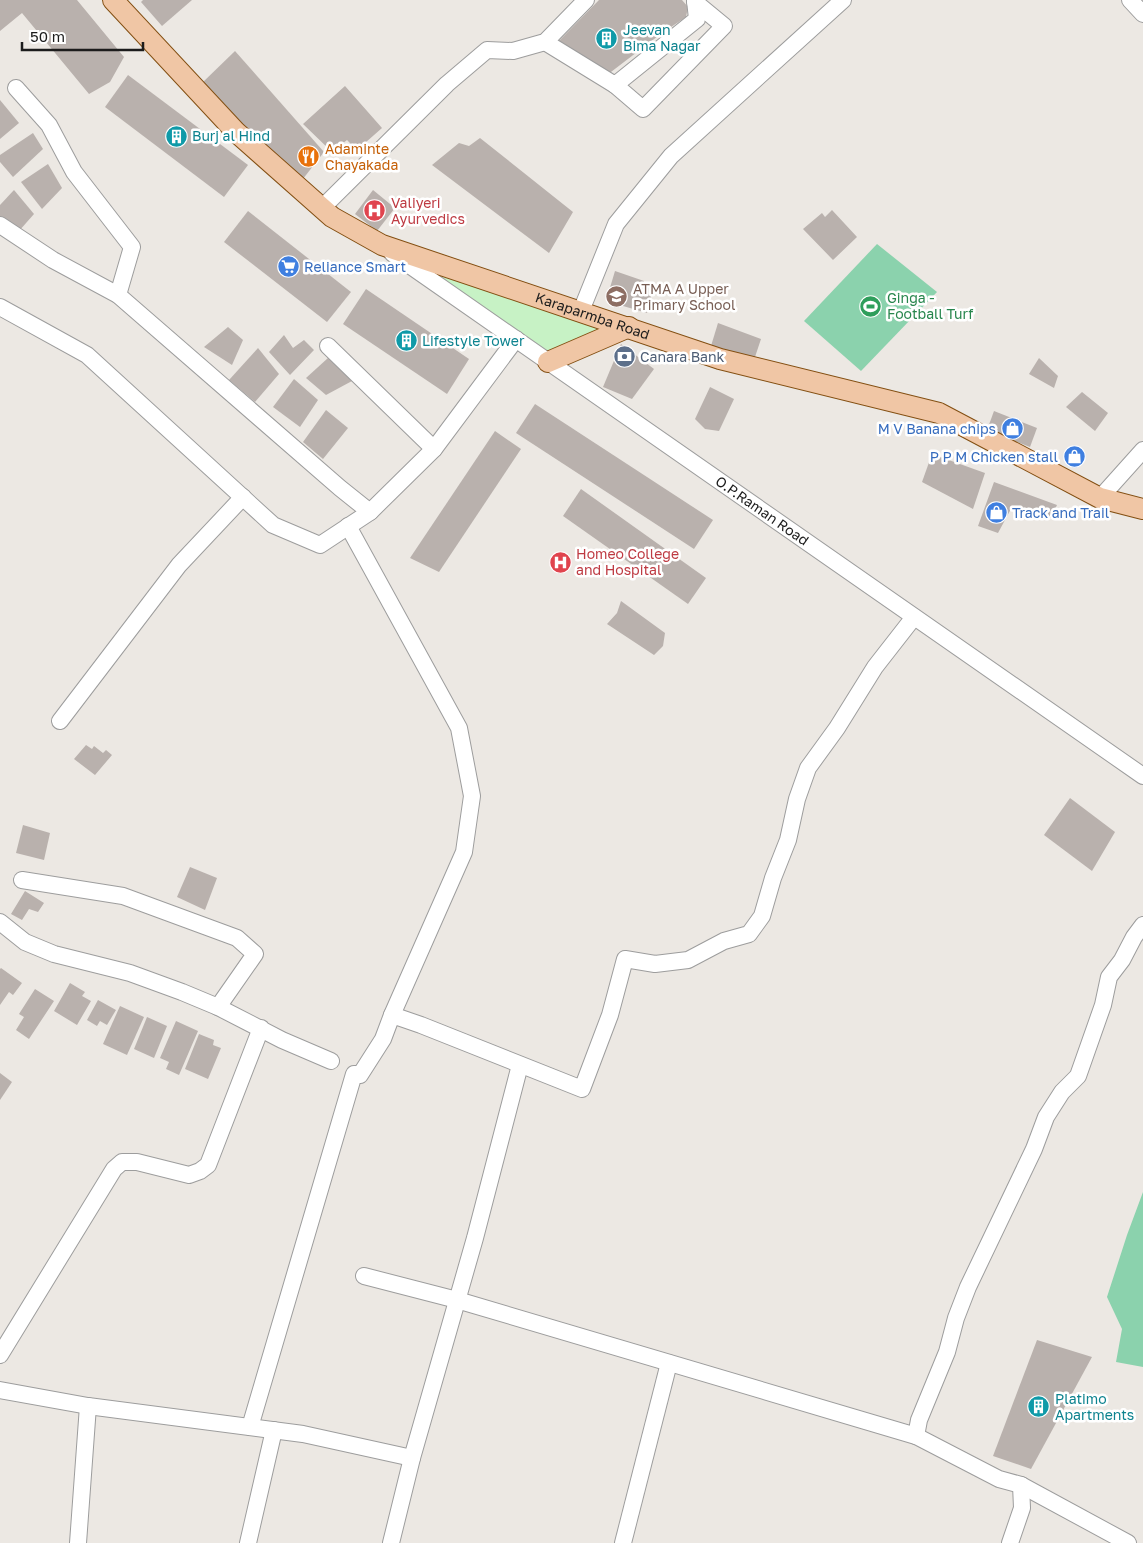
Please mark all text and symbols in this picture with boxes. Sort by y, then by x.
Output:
scale bar [22,20,144,52]
place label: Jeevan Bima Nagar [623,21,701,54]
building icon: Jeevan Bima Nagar [595,26,619,50]
text: 50 m [30,27,65,45]
building icon: Burj al Hind [164,124,188,148]
place label: Burj al Hind [192,127,270,144]
place label: Adaminte Chayakada [325,140,398,173]
restaurant icon: Adaminte Chayakada [297,145,321,169]
place label: Valiyeri Ayurvedics [391,194,465,227]
hospital icon: Valiyeri Ayurvedics [363,199,387,223]
supermarket icon: Reliance Smart [276,255,300,279]
place label: Reliance Smart [304,258,406,275]
place label: ATMA A Upper Primary School [633,280,735,313]
school or university icon: ATMA A Upper Primary School [605,285,629,309]
street label: Karaparmba Road [533,288,652,343]
place label: Ginga - Football Turf [887,289,973,322]
sports icon: Ginga - Football Turf [859,294,883,318]
building icon: Lifestyle Tower [394,329,418,353]
place label: Lifestyle Tower [422,332,525,349]
bank icon: Canara Bank [612,345,636,369]
place label: Canara Bank [640,348,725,365]
shop icon: M V Banana chips [1000,417,1024,441]
place label: M V Banana chips [878,420,996,437]
shop icon: P P M Chicken stall [1062,445,1086,469]
place label: P P M Chicken stall [930,448,1058,465]
street label: O.P.Raman Road [712,472,812,549]
shop icon: Track and Trail [984,501,1008,525]
place label: Track and Trail [1012,504,1109,521]
place label: Homeo College and Hospital [576,545,679,578]
hospital icon: Homeo College and Hospital [548,550,572,574]
place label: Platimo Apartments [1055,1390,1134,1423]
building icon: Platimo Apartments [1027,1395,1051,1419]

